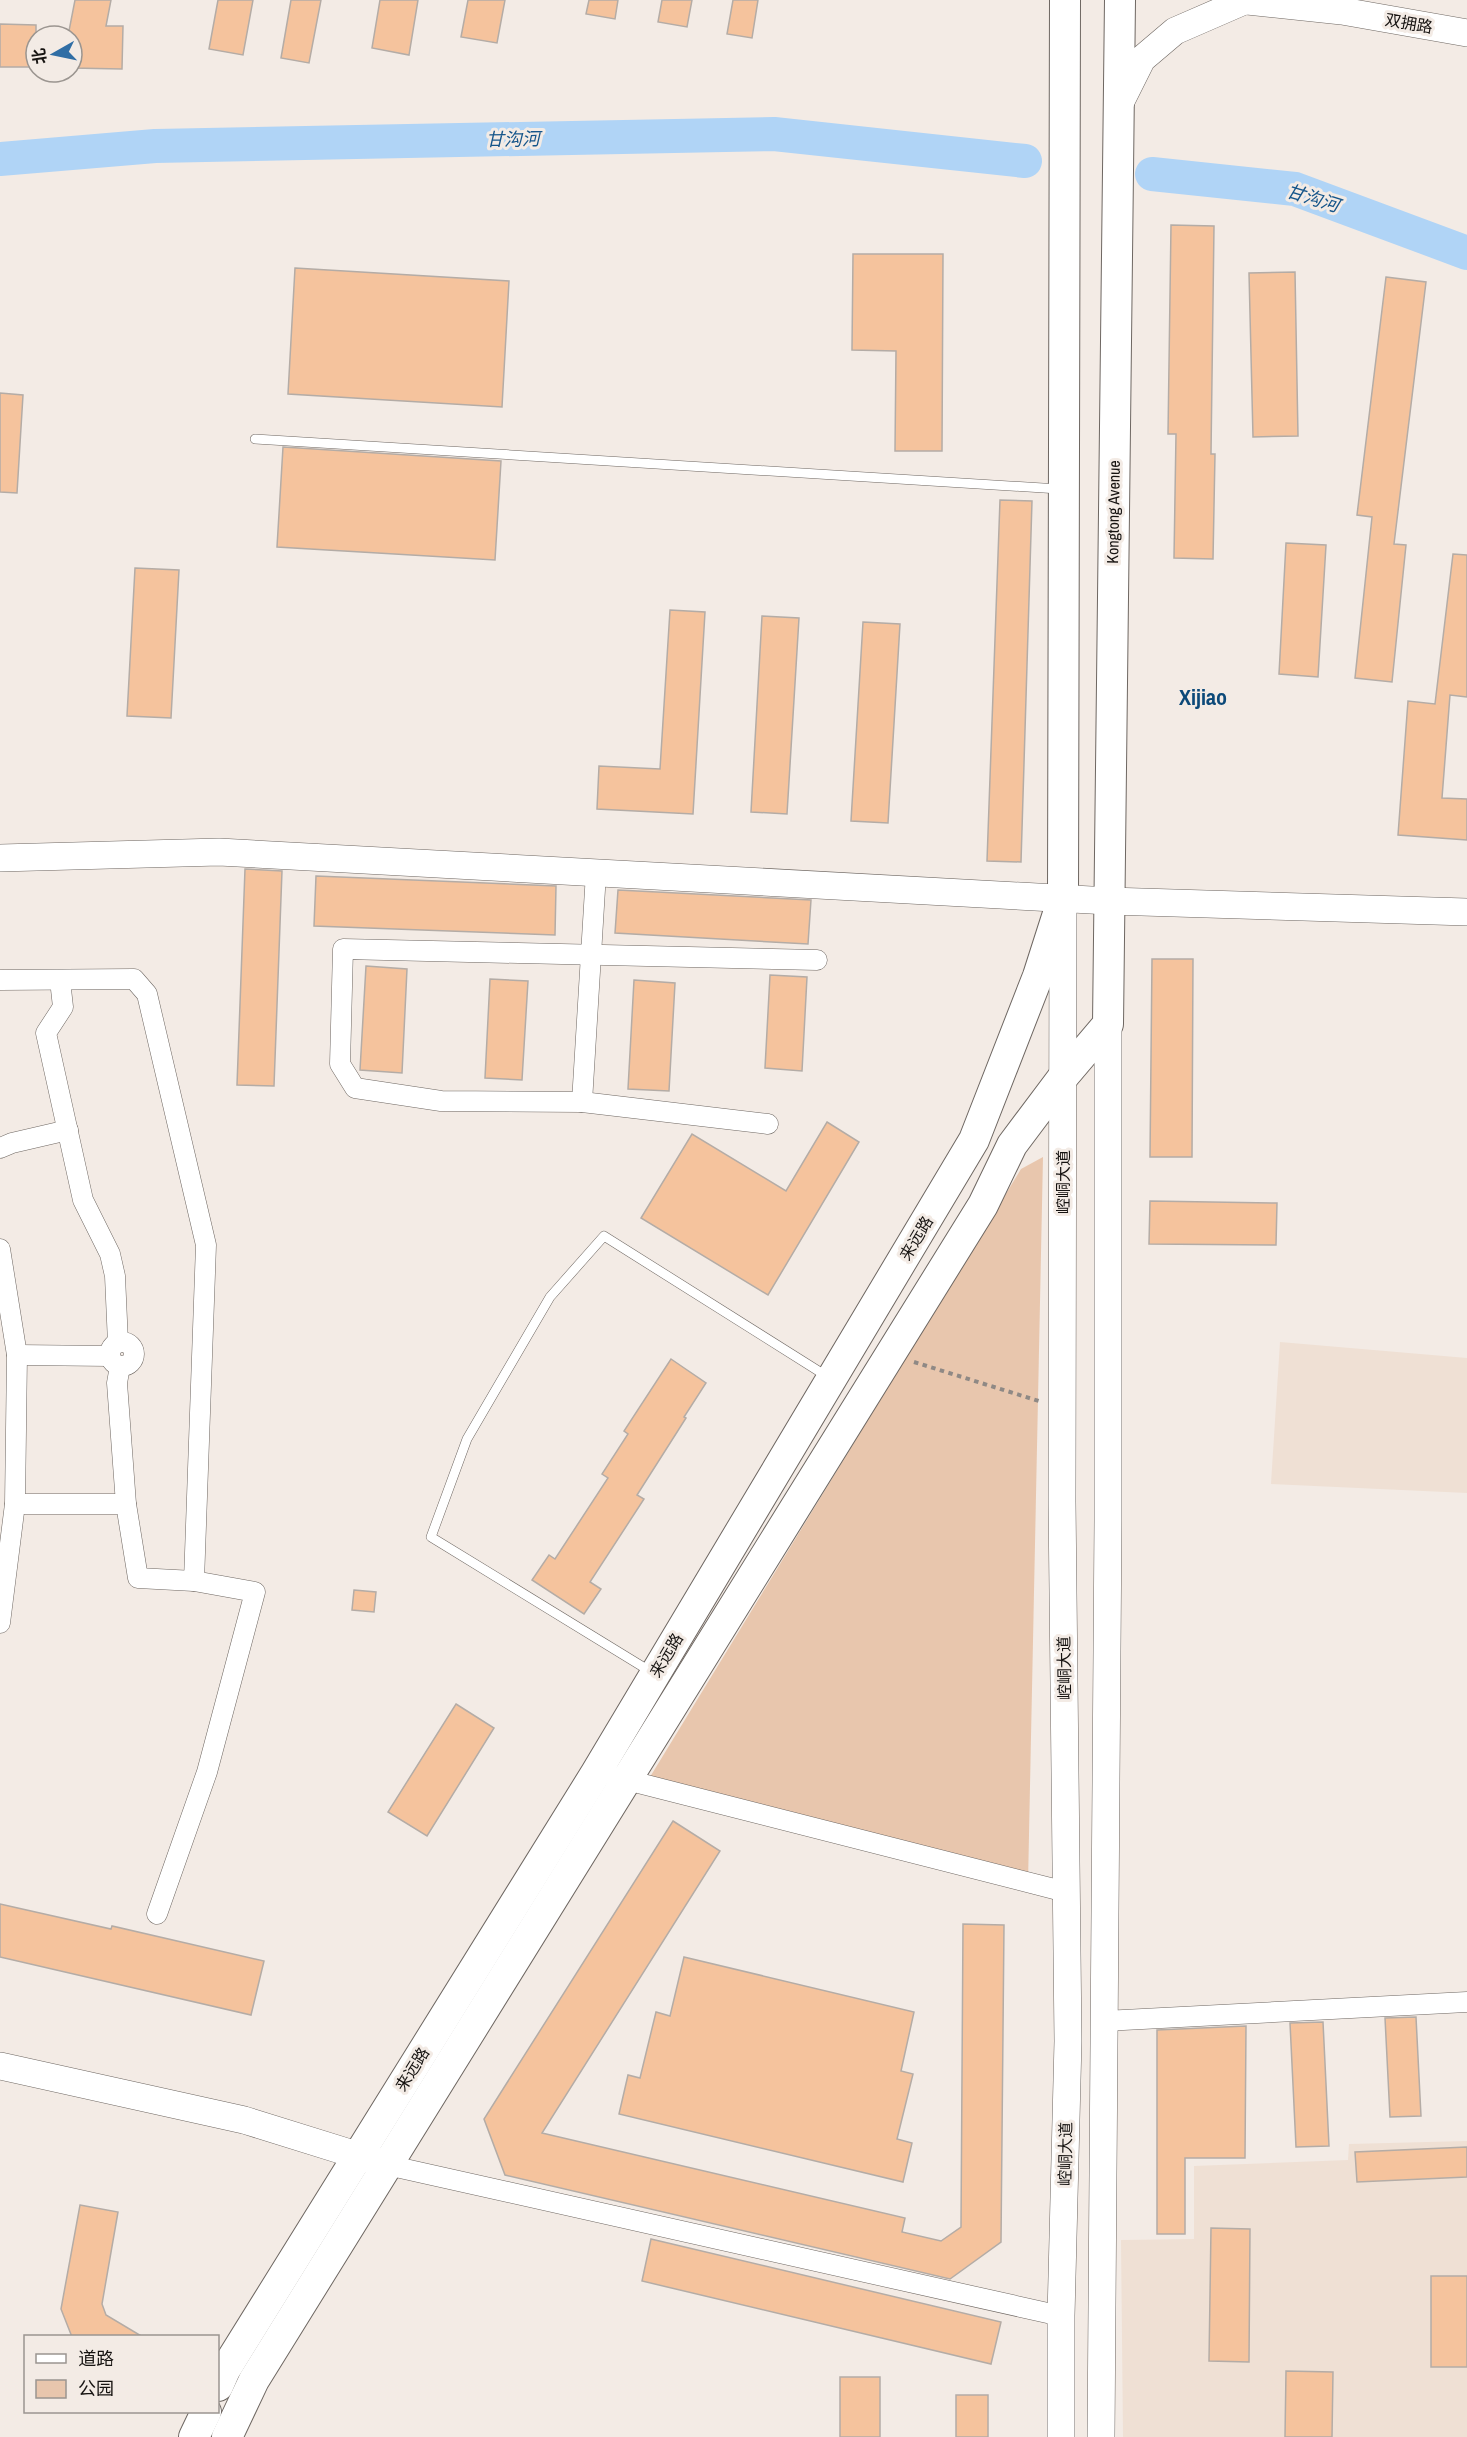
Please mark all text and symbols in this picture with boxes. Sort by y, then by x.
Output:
street label: 双拥路 [1383,8,1435,38]
north arrow [24,24,84,84]
text: 北 [27,47,51,66]
water label: 甘沟河 [486,126,543,152]
water label: 甘沟河 [1284,178,1345,219]
street label: Kongtong Avenue [1101,460,1125,564]
district label: Xijiao [1179,682,1227,712]
street label: 崆峒大道 [1052,1150,1074,1214]
street label: 来远路 [894,1212,938,1264]
street label: 来远路 [644,1629,688,1681]
street label: 崆峒大道 [1052,1636,1076,1700]
street label: 来远路 [390,2043,434,2095]
street label: 崆峒大道 [1053,2122,1077,2186]
legend [24,2335,219,2413]
text: 道路 [78,2346,114,2371]
text: 公园 [78,2376,114,2401]

